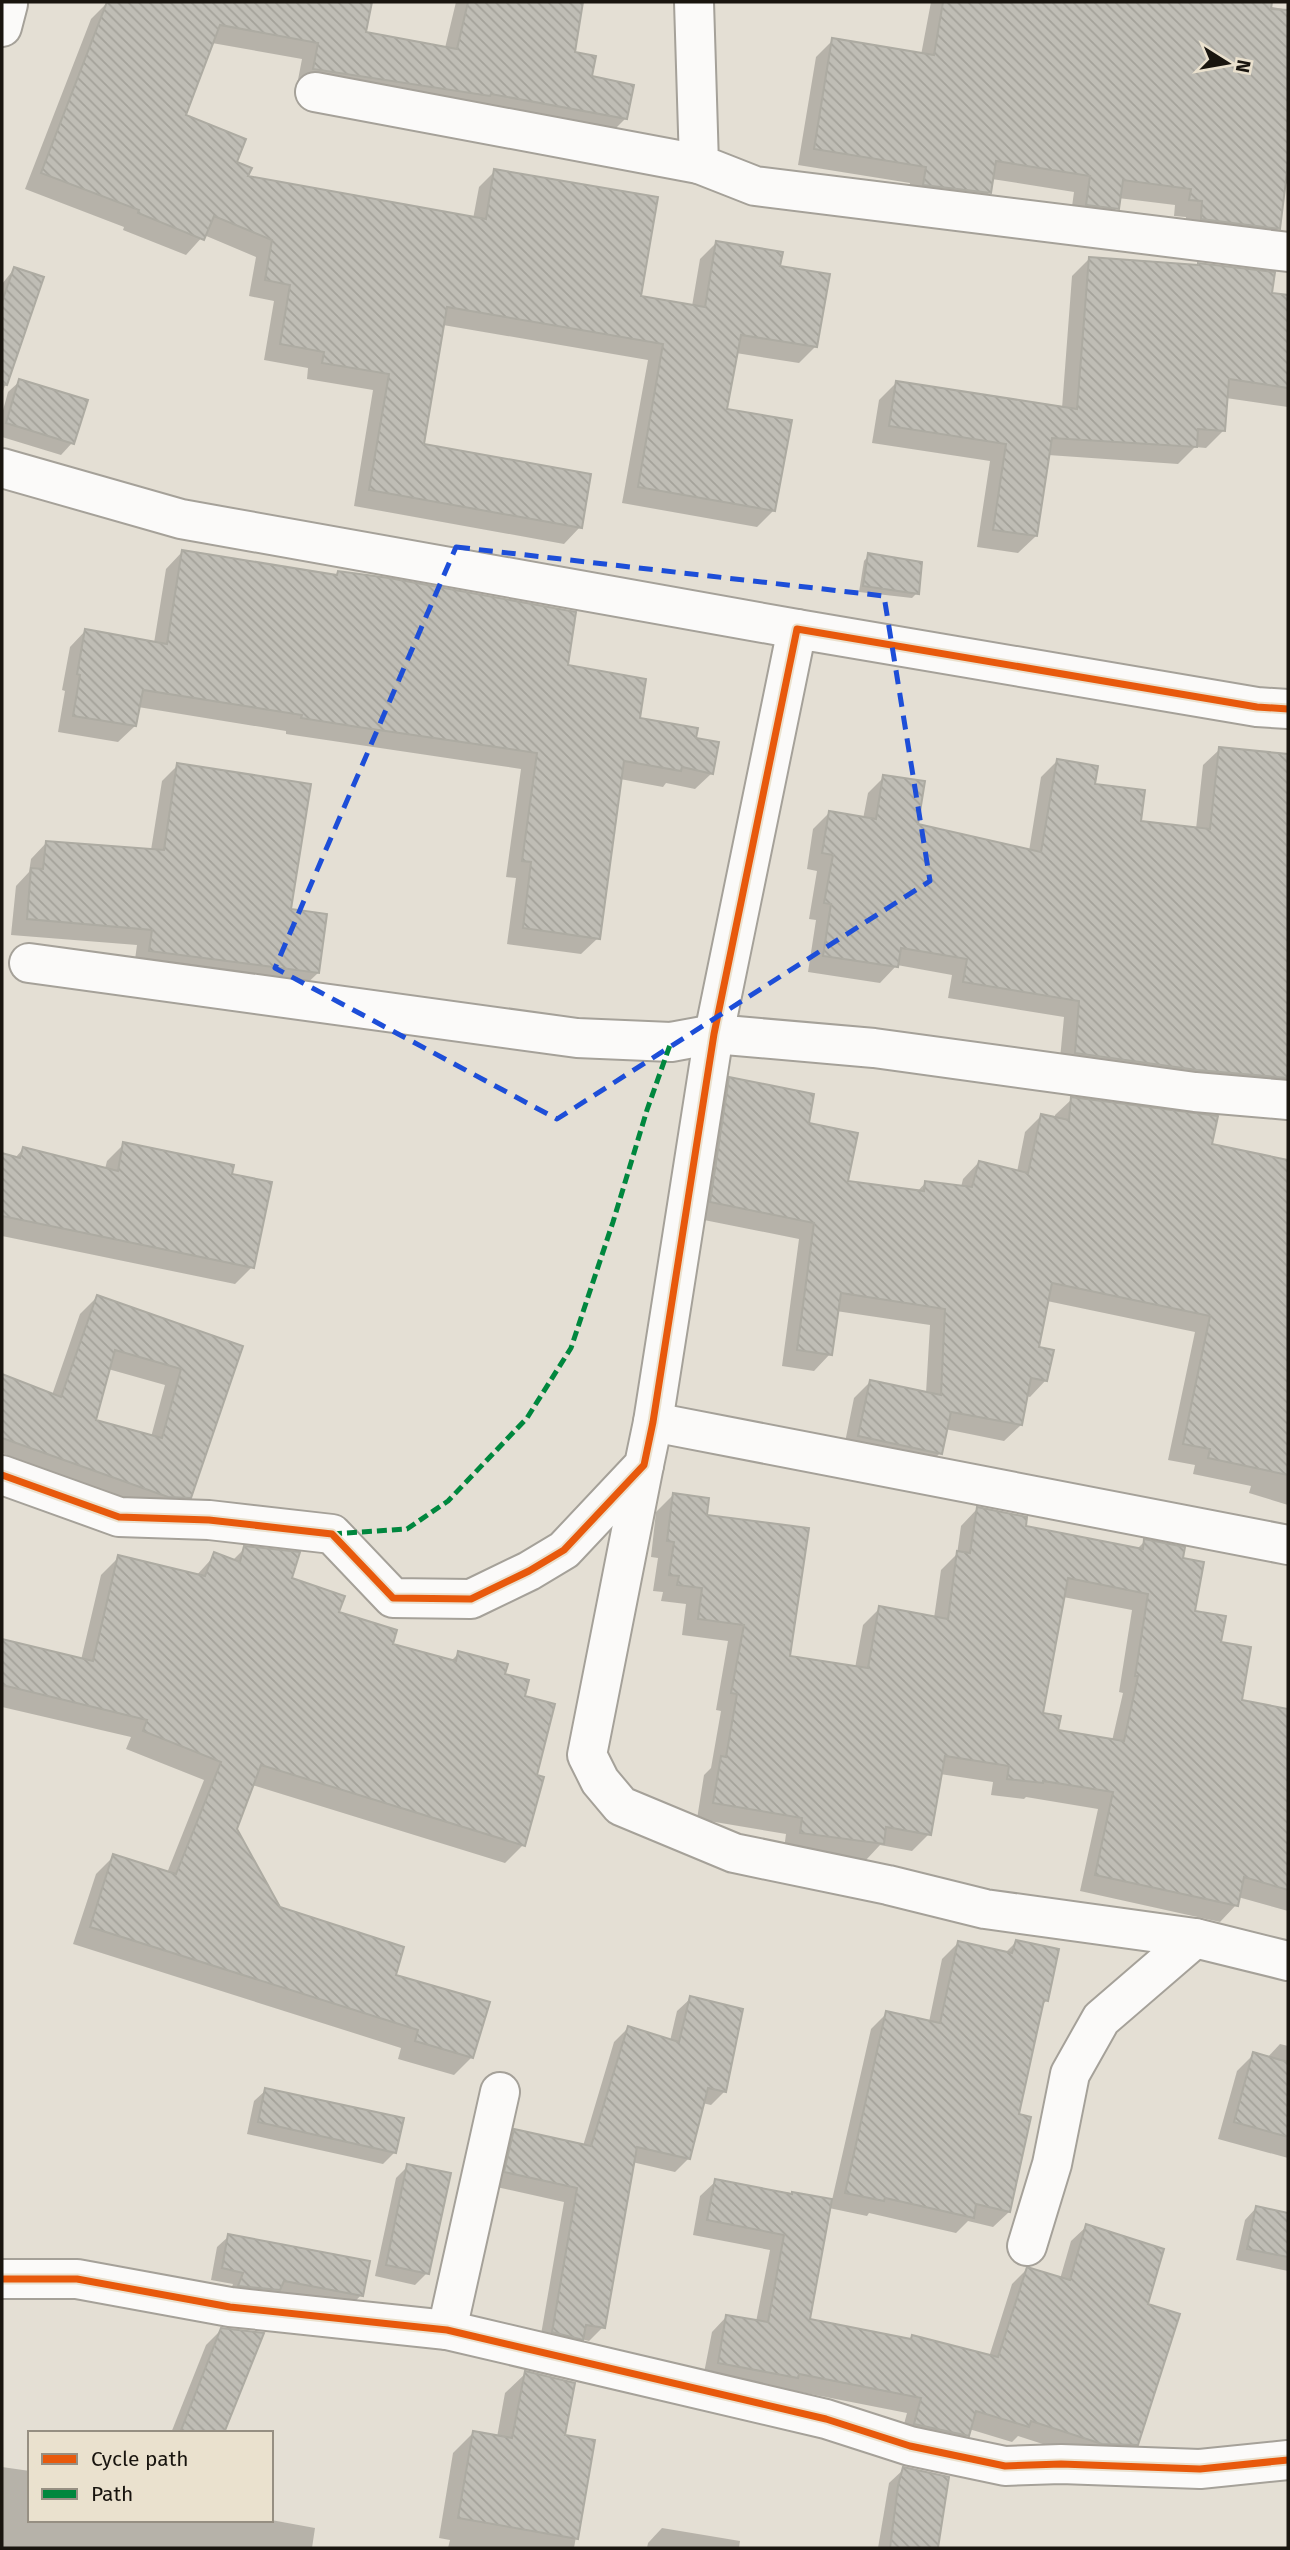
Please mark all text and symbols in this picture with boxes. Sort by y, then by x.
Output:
north arrow [1192,28,1262,98]
text: N [1231,58,1256,75]
legend [28,2431,273,2522]
text: Cycle path [91,2446,189,2472]
text: Path [91,2481,133,2507]

